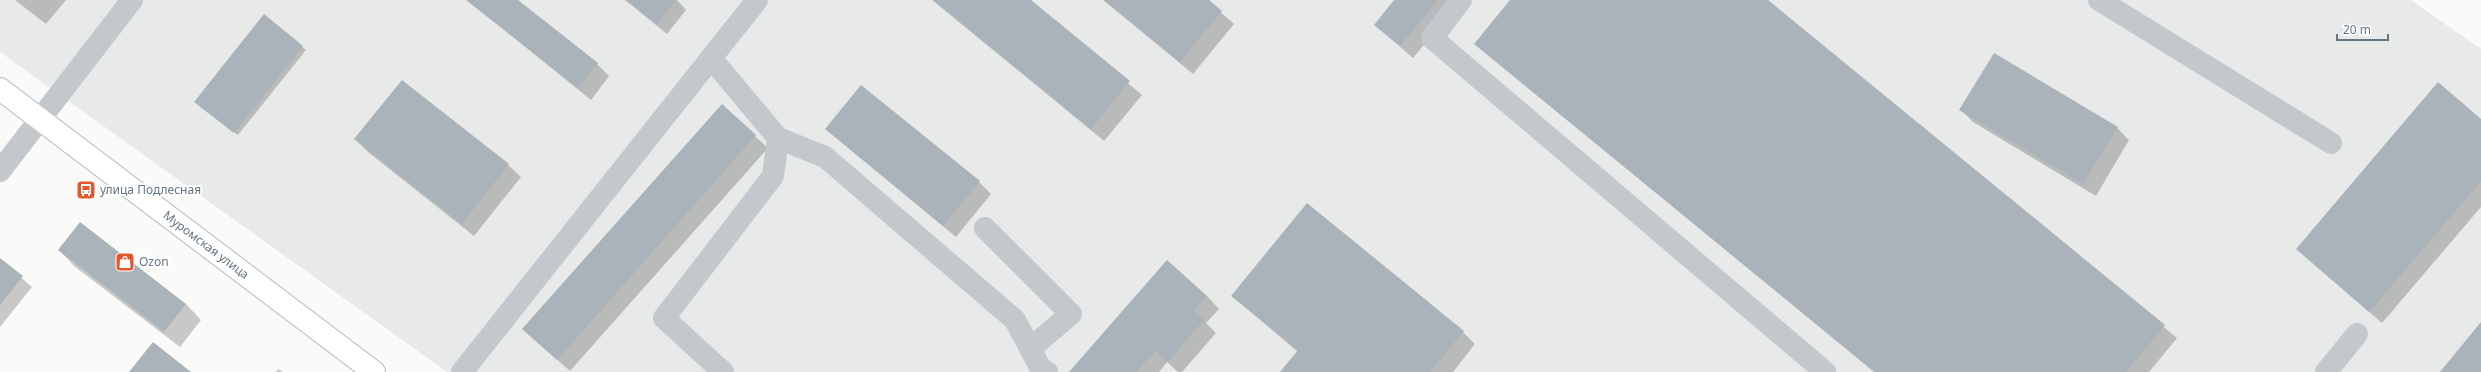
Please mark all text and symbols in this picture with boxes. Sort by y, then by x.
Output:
scale bar [2337,16,2388,42]
text: 20 m [2343,21,2371,38]
bus stop icon: улица Подлесная [75,179,97,201]
place label: улица Подлесная [100,181,201,198]
street label: Муромская улица [160,207,253,283]
shop icon: Ozon [114,251,136,273]
place label: Ozon [139,253,169,270]

